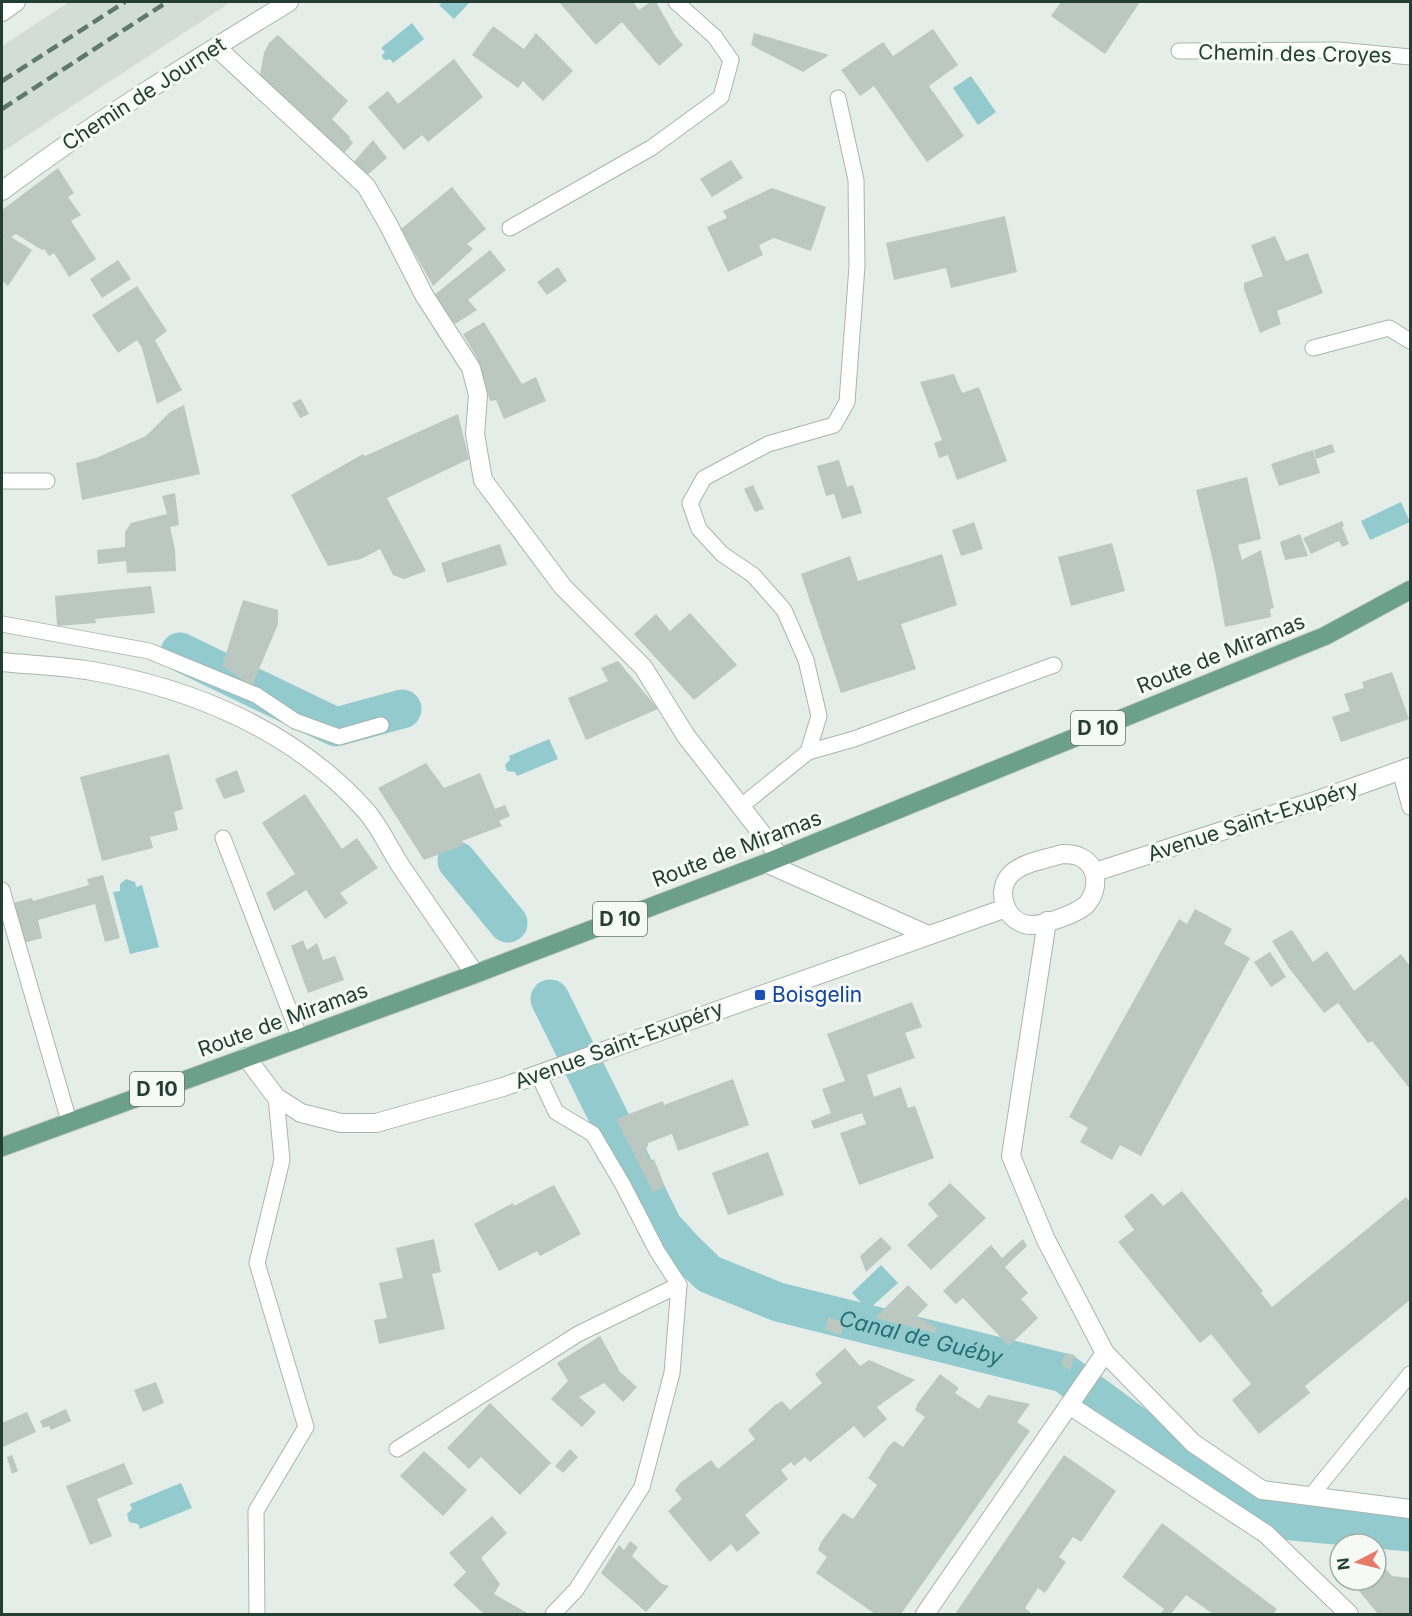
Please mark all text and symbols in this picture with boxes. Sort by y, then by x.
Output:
street label: Chemin de Journet [57,31,230,156]
street label: Chemin des Croyes [1198,39,1392,68]
street label: Route de Miramas [1133,608,1309,699]
road number: D 10 [1071,711,1125,745]
street label: Avenue Saint-Exupéry [1144,775,1362,866]
street label: Route de Miramas [649,805,825,892]
road number: D 10 [593,902,647,936]
street label: Route de Miramas [194,977,371,1062]
place label: Boisgelin [772,982,862,1007]
marker: Boisgelin [753,988,767,1002]
street label: Avenue Saint-Exupéry [511,995,727,1094]
road number: D 10 [130,1072,184,1106]
water label: Canal de Guéby [837,1305,1006,1370]
north arrow [1328,1532,1388,1592]
text: N [1332,1557,1354,1571]

